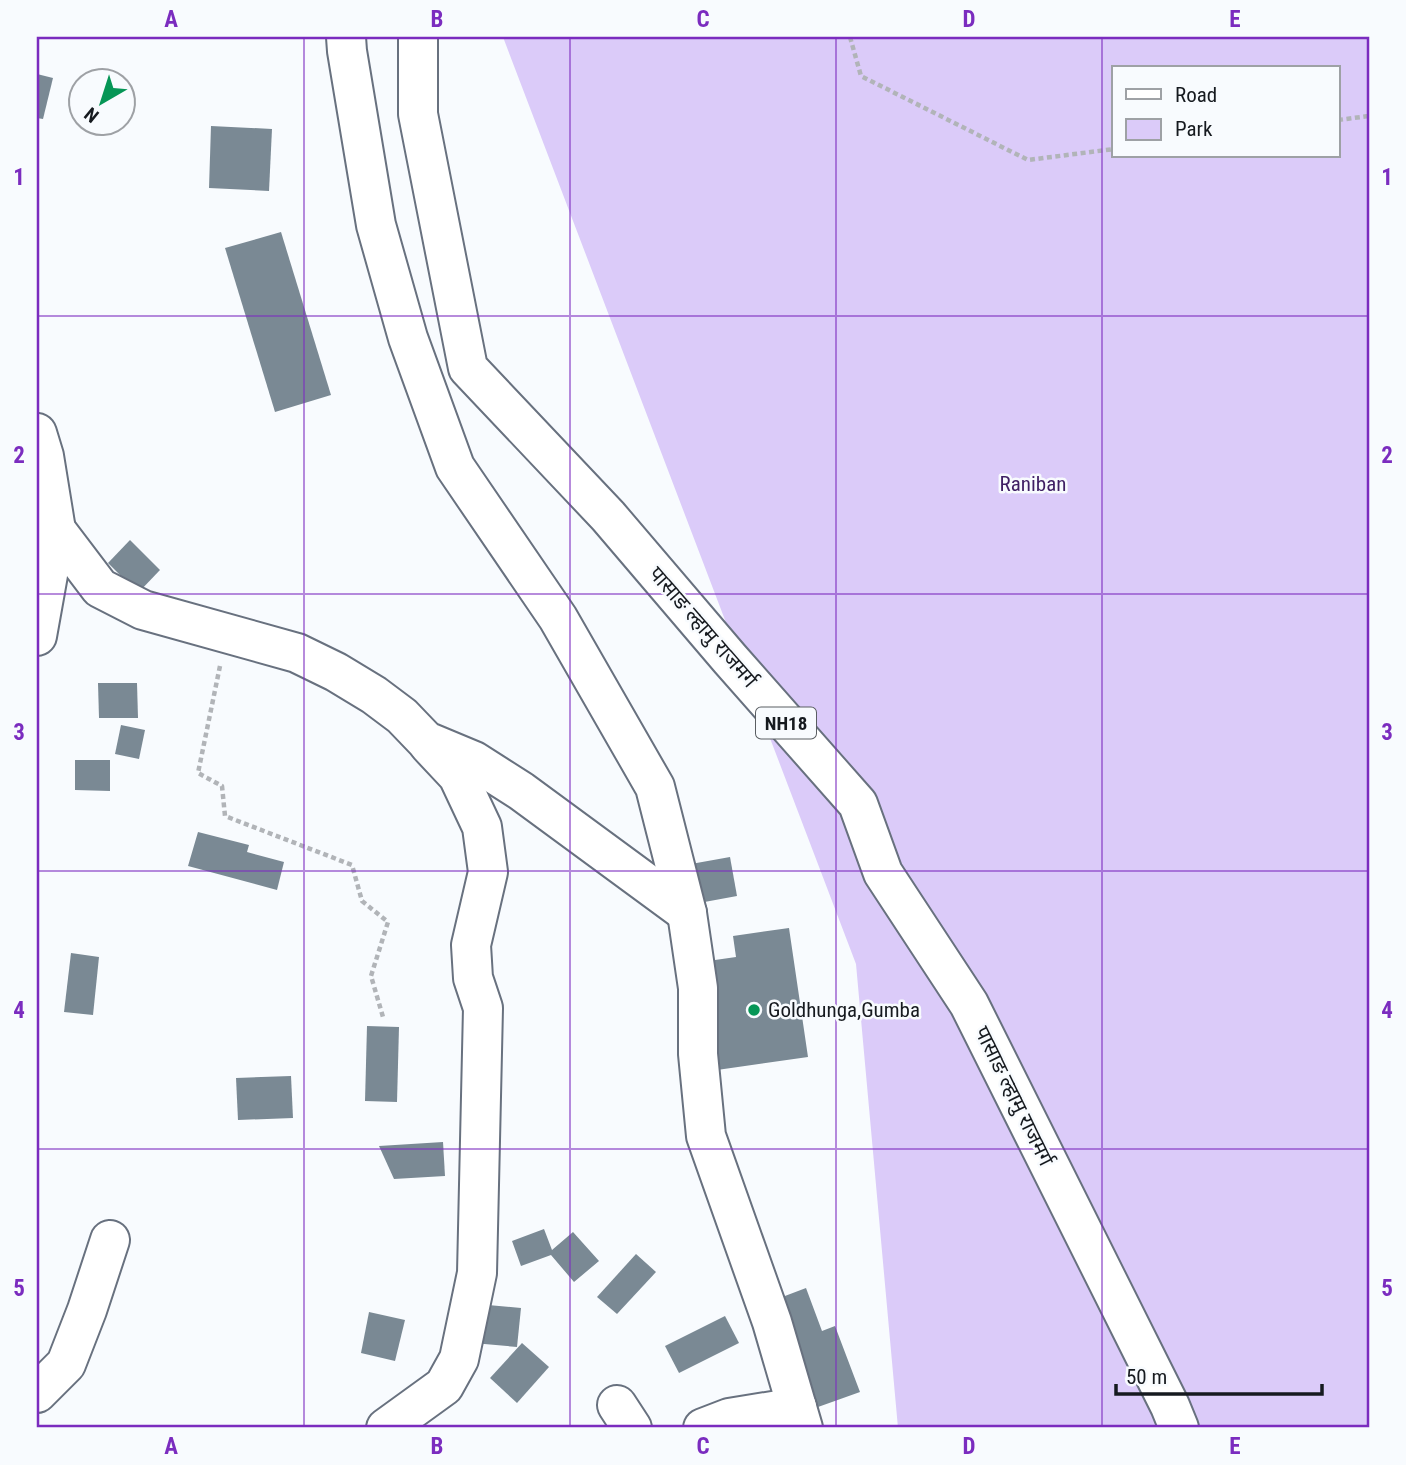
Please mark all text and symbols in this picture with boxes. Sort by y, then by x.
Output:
text: A [164,6,178,33]
text: B [431,6,443,33]
text: C [696,6,710,33]
text: D [963,6,976,33]
text: E [1229,6,1241,33]
north arrow [66,66,136,136]
legend [1112,66,1340,158]
text: Road [1175,83,1217,107]
text: N [80,102,103,127]
text: Park [1175,117,1213,141]
text: 1 [13,164,25,191]
text: 1 [1381,164,1393,191]
text: 2 [13,442,25,469]
text: 2 [1381,442,1393,469]
park label: Raniban [1000,472,1066,496]
street label: पासाङ ल्हामु राजमर्ग [643,562,763,694]
road number: NH18 [756,708,816,738]
text: 3 [13,719,25,746]
text: 3 [1381,719,1393,746]
text: 4 [13,997,25,1024]
text: 4 [1381,997,1393,1024]
place label: Goldhunga,Gumba [768,998,920,1022]
marker: Goldhunga,Gumba [746,1002,762,1018]
street label: पासाङ ल्हामु राजमर्ग [969,1022,1059,1171]
text: 5 [13,1275,25,1302]
text: 5 [1381,1275,1393,1302]
scale bar [1116,1353,1322,1397]
text: 50 m [1126,1365,1167,1389]
text: A [164,1433,178,1460]
text: B [431,1433,443,1460]
text: C [696,1433,710,1460]
text: D [963,1433,976,1460]
text: E [1229,1433,1241,1460]

